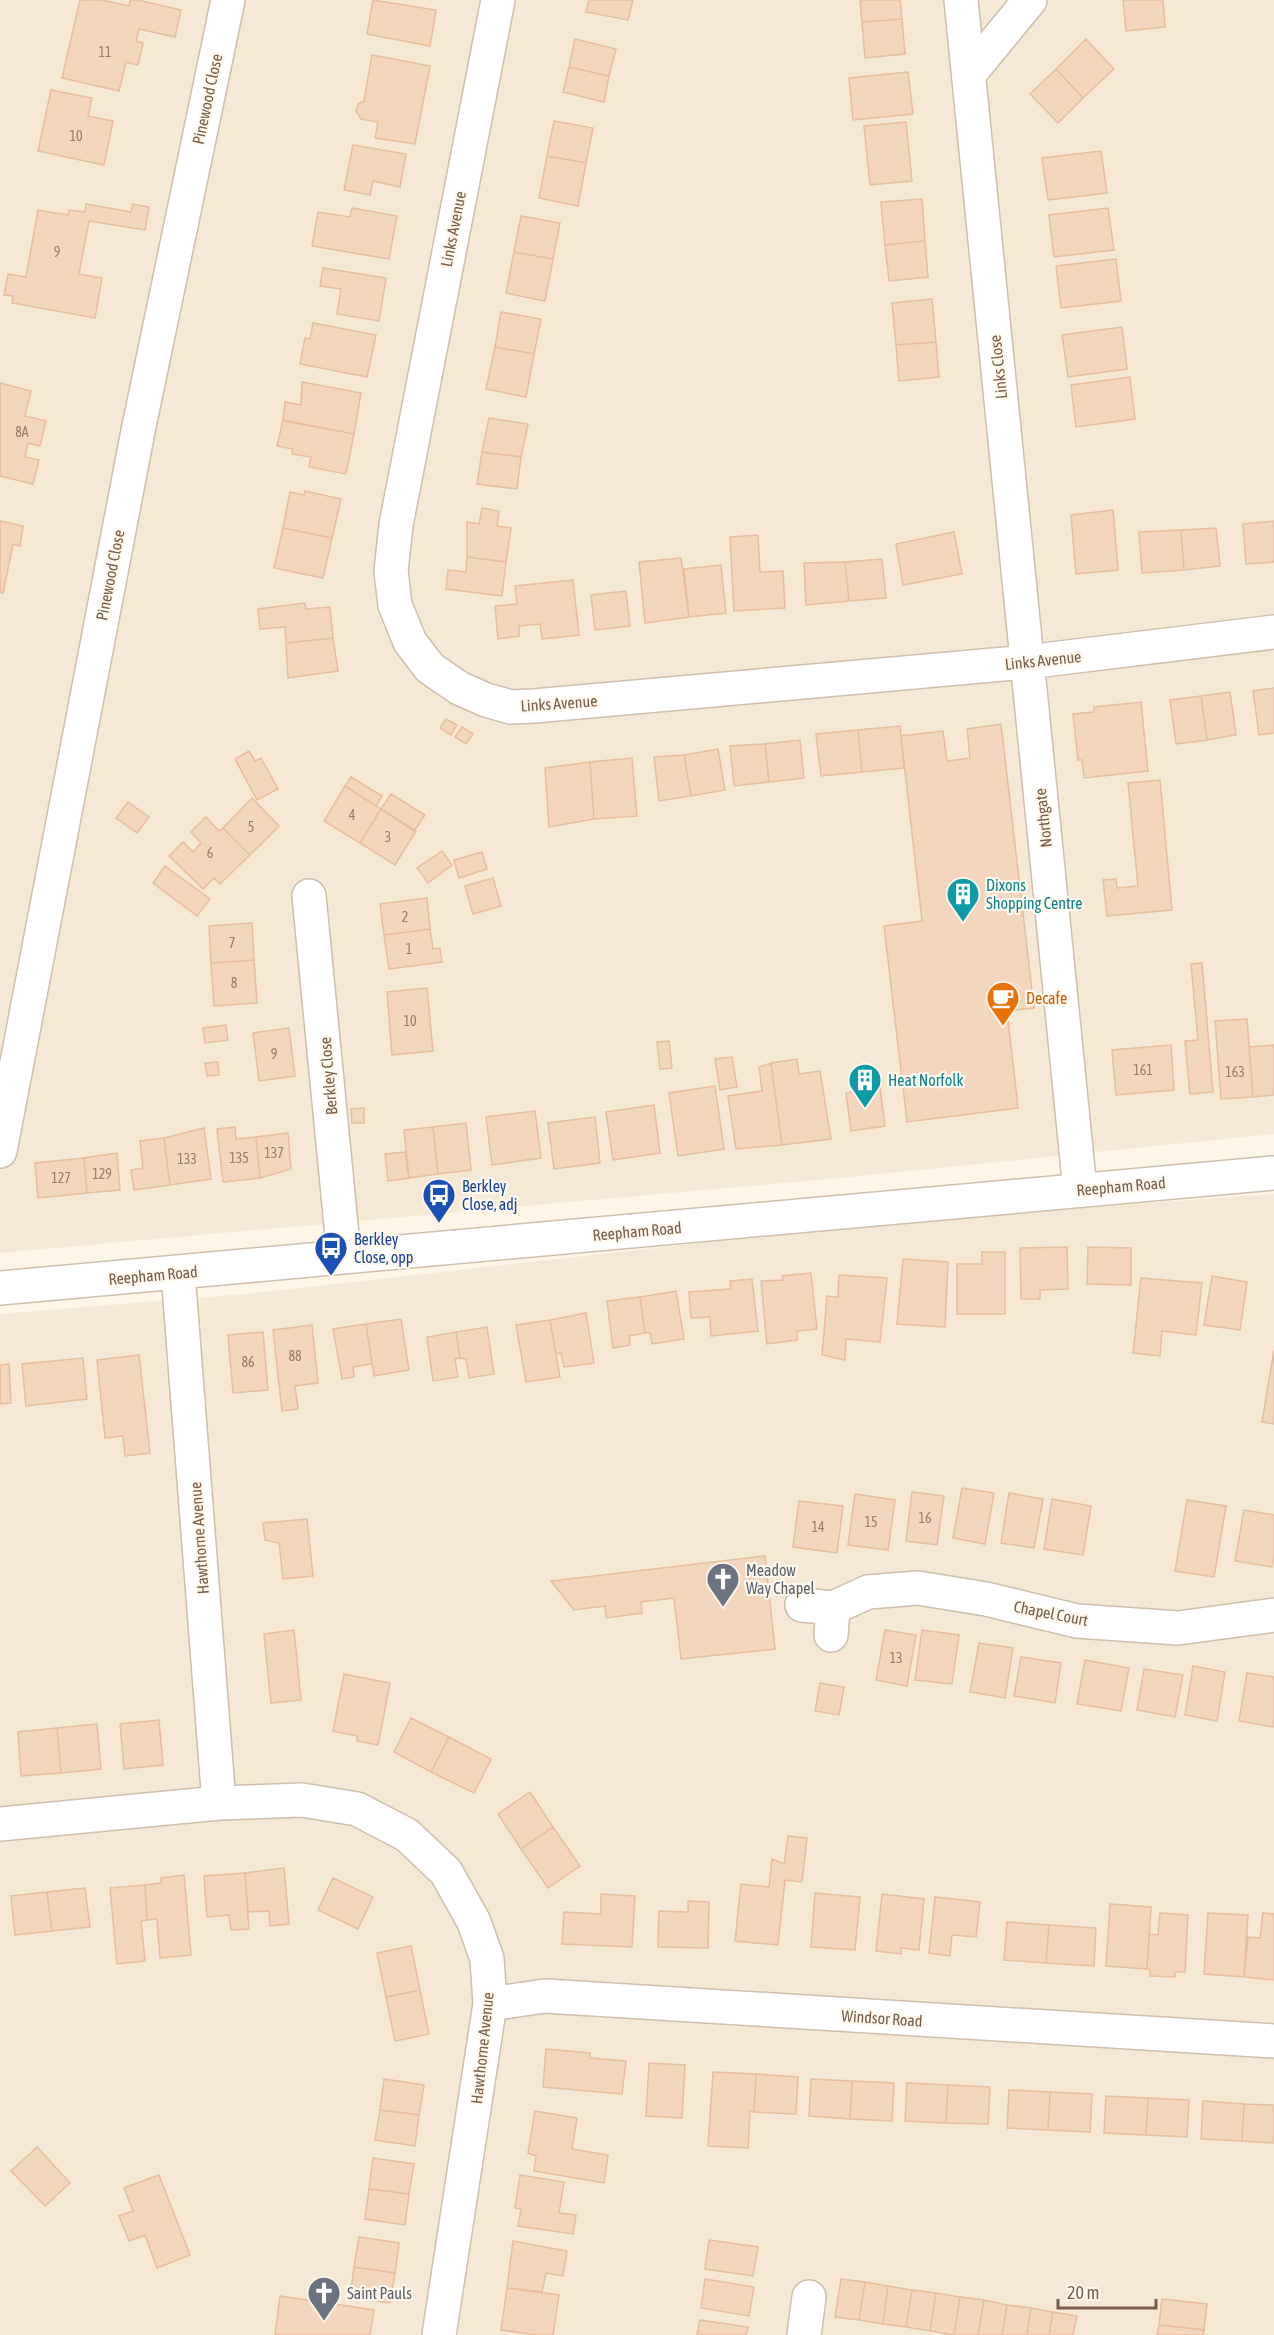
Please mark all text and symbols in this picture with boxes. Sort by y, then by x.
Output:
house number: 11 [98,44,112,60]
street label: Pinewood Close [189,52,225,146]
house number: 10 [69,128,83,144]
street label: Links Avenue [437,190,469,268]
house number: 9 [54,244,60,260]
street label: Links Close [986,334,1010,400]
house number: 8A [15,424,29,440]
street label: Pinewood Close [92,528,128,622]
street label: Links Avenue [1004,647,1082,673]
street label: Links Avenue [520,691,598,715]
street label: Northgate [1031,787,1056,849]
house number: 4 [349,807,356,823]
house number: 5 [248,819,254,835]
house number: 3 [385,829,391,845]
house number: 6 [207,845,214,861]
building icon: Dixons Shopping Centre [945,876,981,923]
place label: Dixons Shopping Centre [986,876,1083,913]
house number: 2 [402,909,408,925]
house number: 7 [229,935,235,951]
house number: 1 [406,941,412,957]
house number: 8 [231,975,238,991]
cafe icon: Decafe [985,980,1021,1027]
place label: Decafe [1026,989,1067,1007]
house number: 10 [403,1013,417,1029]
street label: Berkley Close [316,1036,341,1116]
house number: 9 [271,1046,277,1062]
building icon: Heat Norfolk [847,1062,883,1109]
house number: 161 [1133,1062,1153,1078]
house number: 163 [1225,1064,1245,1080]
place label: Heat Norfolk [888,1071,964,1089]
house number: 137 [264,1145,284,1161]
house number: 135 [229,1150,249,1166]
house number: 133 [177,1151,197,1167]
house number: 129 [92,1166,112,1182]
house number: 127 [51,1170,71,1186]
street label: Reepham Road [1076,1173,1166,1200]
bus stop icon: Berkley Close, adj [421,1177,457,1224]
place label: Berkley Close, adj [462,1177,517,1214]
street label: Reepham Road [592,1218,682,1245]
bus stop icon: Berkley Close, opp [313,1230,349,1277]
place label: Berkley Close, opp [354,1230,413,1267]
street label: Reepham Road [108,1262,198,1289]
house number: 88 [288,1348,302,1364]
house number: 86 [241,1354,255,1370]
street label: Hawthorne Avenue [186,1481,212,1595]
house number: 16 [918,1510,932,1526]
house number: 15 [864,1514,878,1530]
house number: 14 [811,1519,825,1535]
church icon: Meadow Way Chapel [705,1561,741,1608]
place label: Meadow Way Chapel [746,1561,816,1598]
street label: Chapel Court [1012,1597,1090,1630]
house number: 13 [889,1650,903,1666]
street label: Hawthorne Avenue [467,1991,497,2105]
street label: Windsor Road [841,2006,923,2030]
scale bar [1058,2272,1156,2310]
church icon: Saint Pauls [306,2275,342,2322]
text: 20 m [1067,2282,1099,2303]
place label: Saint Pauls [347,2284,412,2302]

